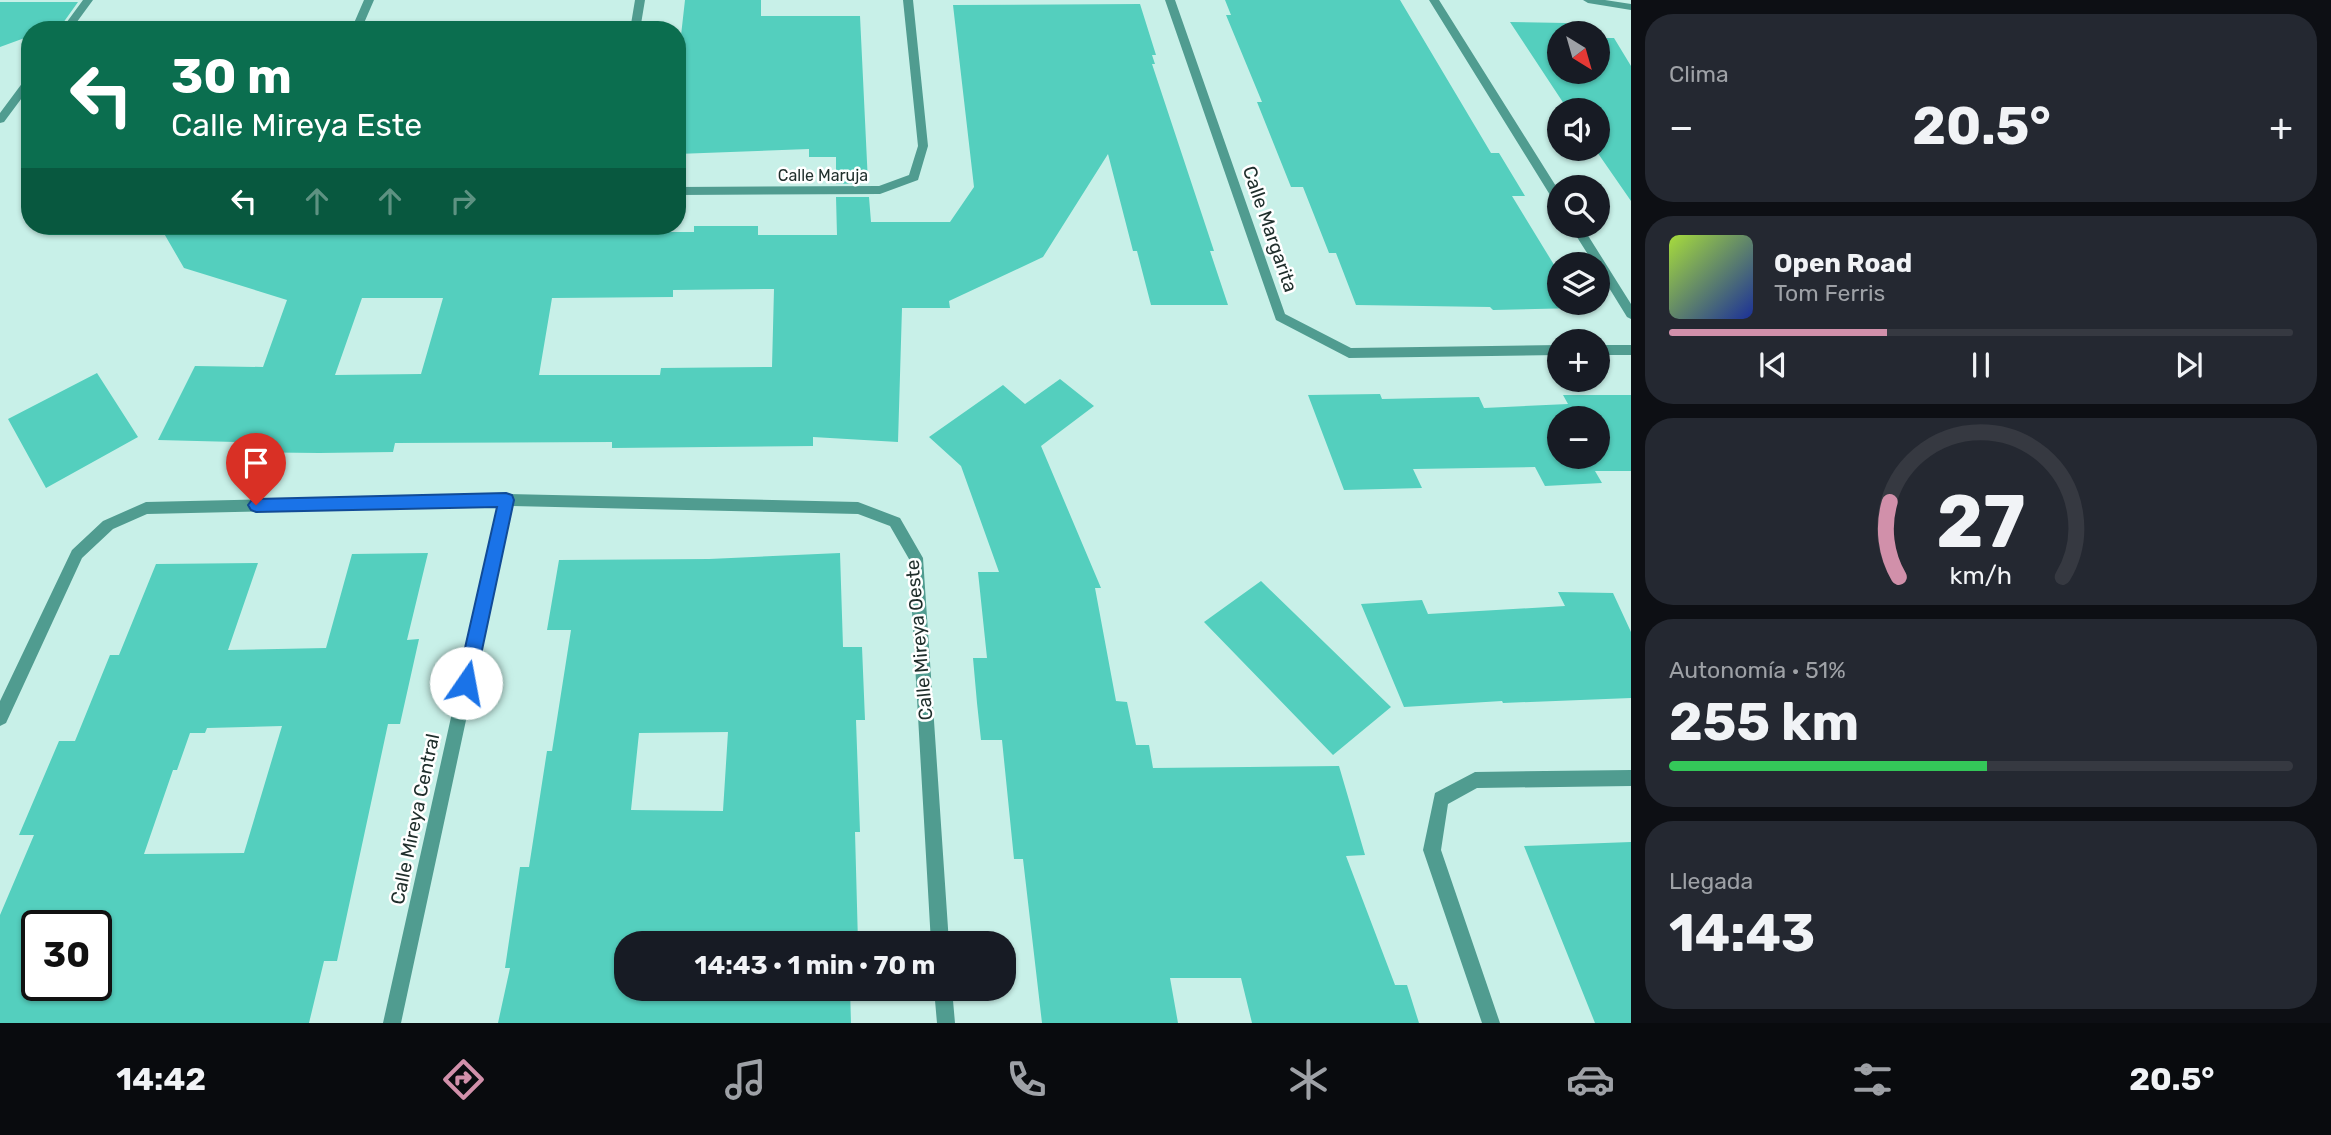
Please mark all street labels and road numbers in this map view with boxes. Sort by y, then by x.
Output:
street label: Calle Margarita [1238,163,1302,295]
street label: Calle Maruja [778,166,868,185]
street label: Calle Mireya Oeste [901,559,937,721]
street label: Calle Mireya Central [386,731,444,907]

